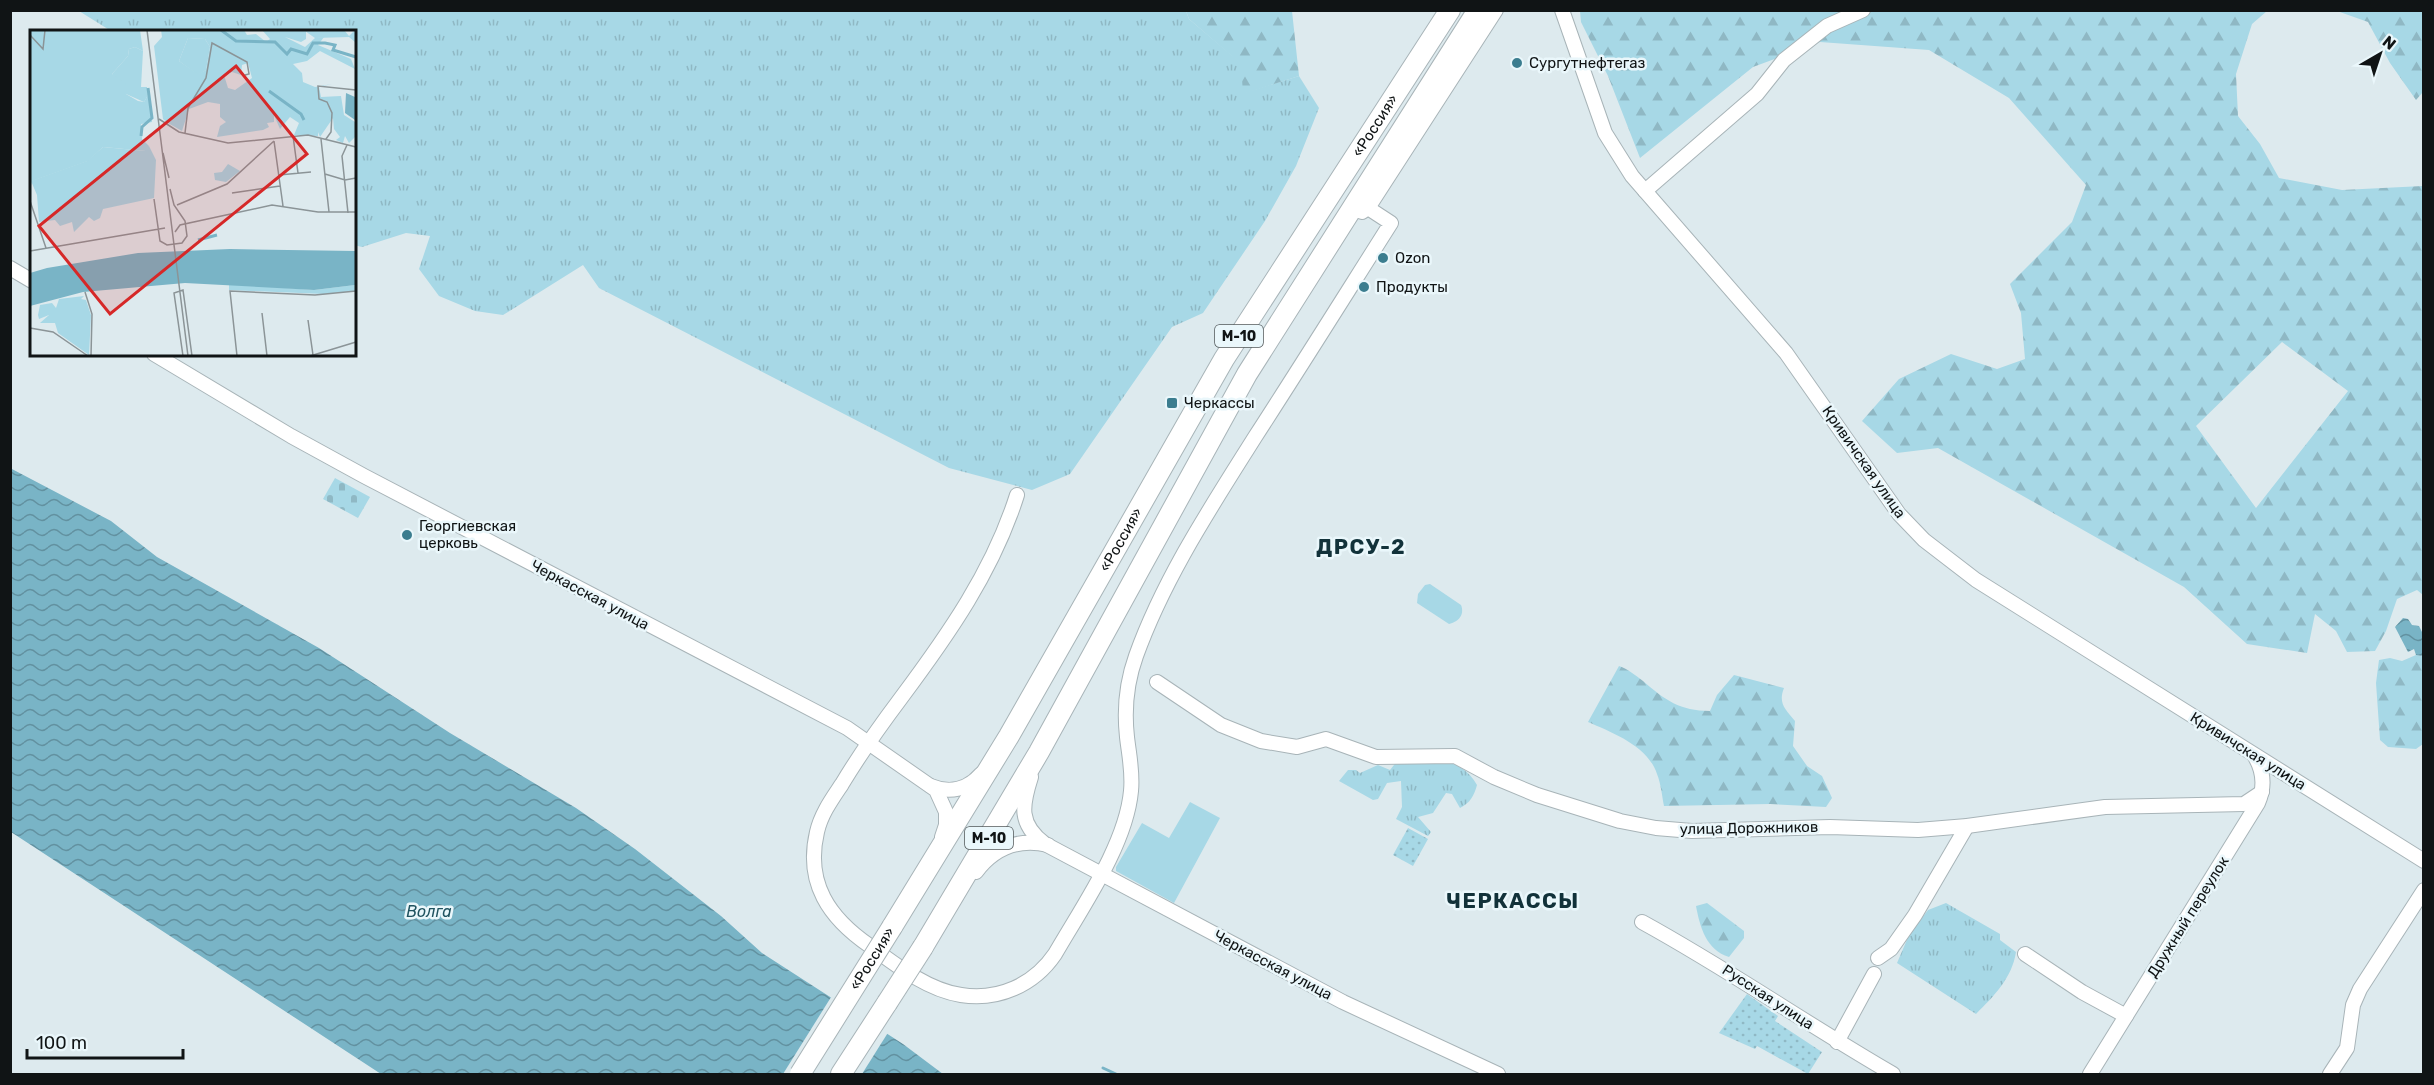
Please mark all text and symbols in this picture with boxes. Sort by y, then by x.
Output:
north arrow [2350,24,2410,84]
inset map [30,30,356,356]
text: N [2379,32,2400,54]
place label: Сургутнефтегаз [1529,54,1646,72]
marker: Сургутнефтегаз [1510,56,1524,70]
street label: «Россия» [1348,91,1402,160]
place label: Ozon [1395,249,1430,267]
marker: Ozon [1376,251,1390,265]
place label: Продукты [1376,278,1448,296]
marker: Продукты [1357,280,1371,294]
road number: М-10 [1215,325,1263,347]
place label: Черкассы [1184,394,1255,412]
marker: Черкассы [1165,396,1179,410]
street label: Кривичская улица [1818,402,1910,522]
street label: «Россия» [1096,505,1146,575]
place label: Георгиевская церковь [419,517,516,552]
marker: Георгиевская церковь [400,528,414,542]
district label: ДРСУ-2 [1316,534,1406,559]
street label: Черкасская улица [528,556,652,634]
street label: Кривичская улица [2187,708,2309,794]
street label: улица Дорожников [1680,818,1818,838]
road number: М-10 [965,827,1013,849]
street label: Дружный переулок [2143,853,2233,981]
district label: ЧЕРКАССЫ [1446,888,1580,913]
water label: Волга [406,902,452,921]
street label: «Россия» [846,924,898,993]
street label: Черкасская улица [1211,926,1335,1004]
street label: Русская улица [1719,961,1817,1033]
scale bar [27,1022,183,1060]
text: 100 m [36,1032,87,1054]

